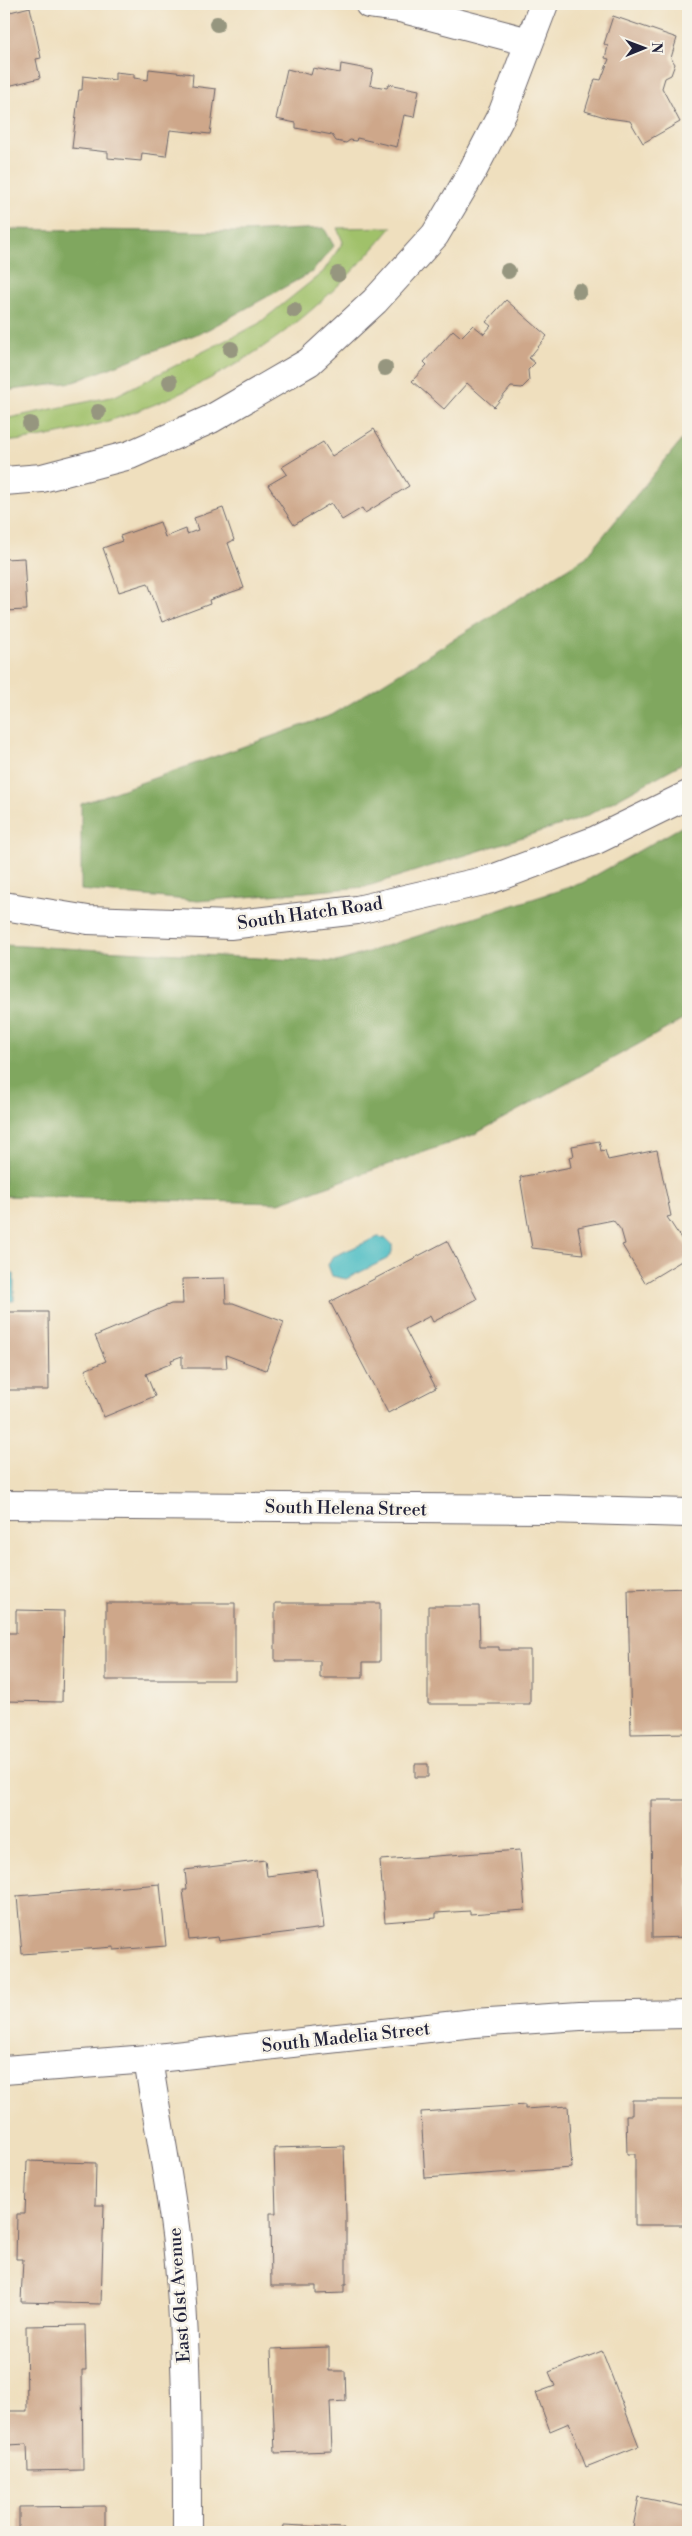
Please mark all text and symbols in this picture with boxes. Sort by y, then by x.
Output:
north arrow [620,22,670,72]
text: N [647,42,665,53]
street label: South Hatch Road [236,892,385,935]
street label: South Helena Street [265,1496,428,1521]
street label: South Madelia Street [261,2017,432,2058]
street label: East 61st Avenue [163,2227,196,2363]

